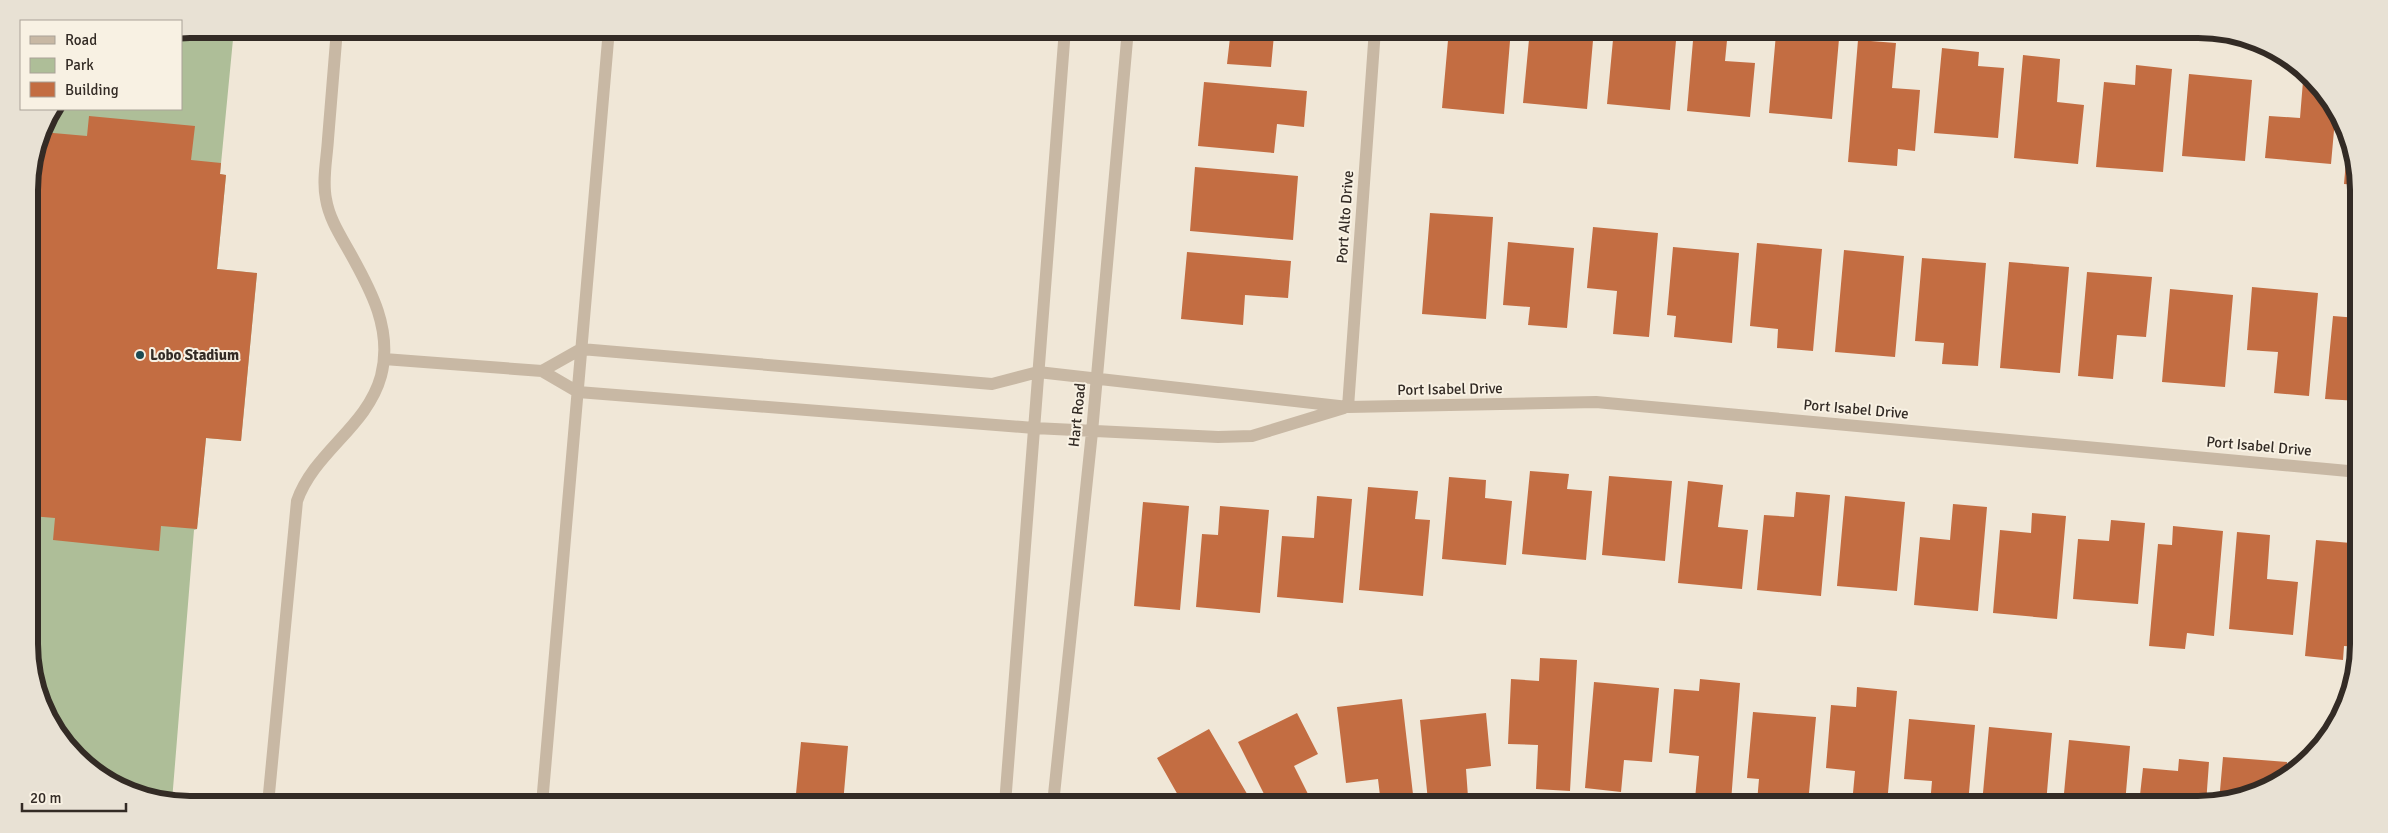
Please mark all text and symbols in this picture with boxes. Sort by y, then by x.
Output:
legend [20,20,182,110]
text: Road [65,31,97,49]
text: Park [65,56,94,74]
text: Building [65,81,119,99]
street label: Port Alto Drive [1333,170,1357,264]
place label: Lobo Stadium [150,346,239,364]
marker: Lobo Stadium [134,349,146,361]
street label: Port Isabel Drive [1397,379,1503,399]
street label: Hart Road [1065,382,1089,448]
street label: Port Isabel Drive [1803,395,1909,423]
street label: Port Isabel Drive [2206,432,2312,460]
scale bar [22,780,126,812]
text: 20 m [30,789,61,807]

